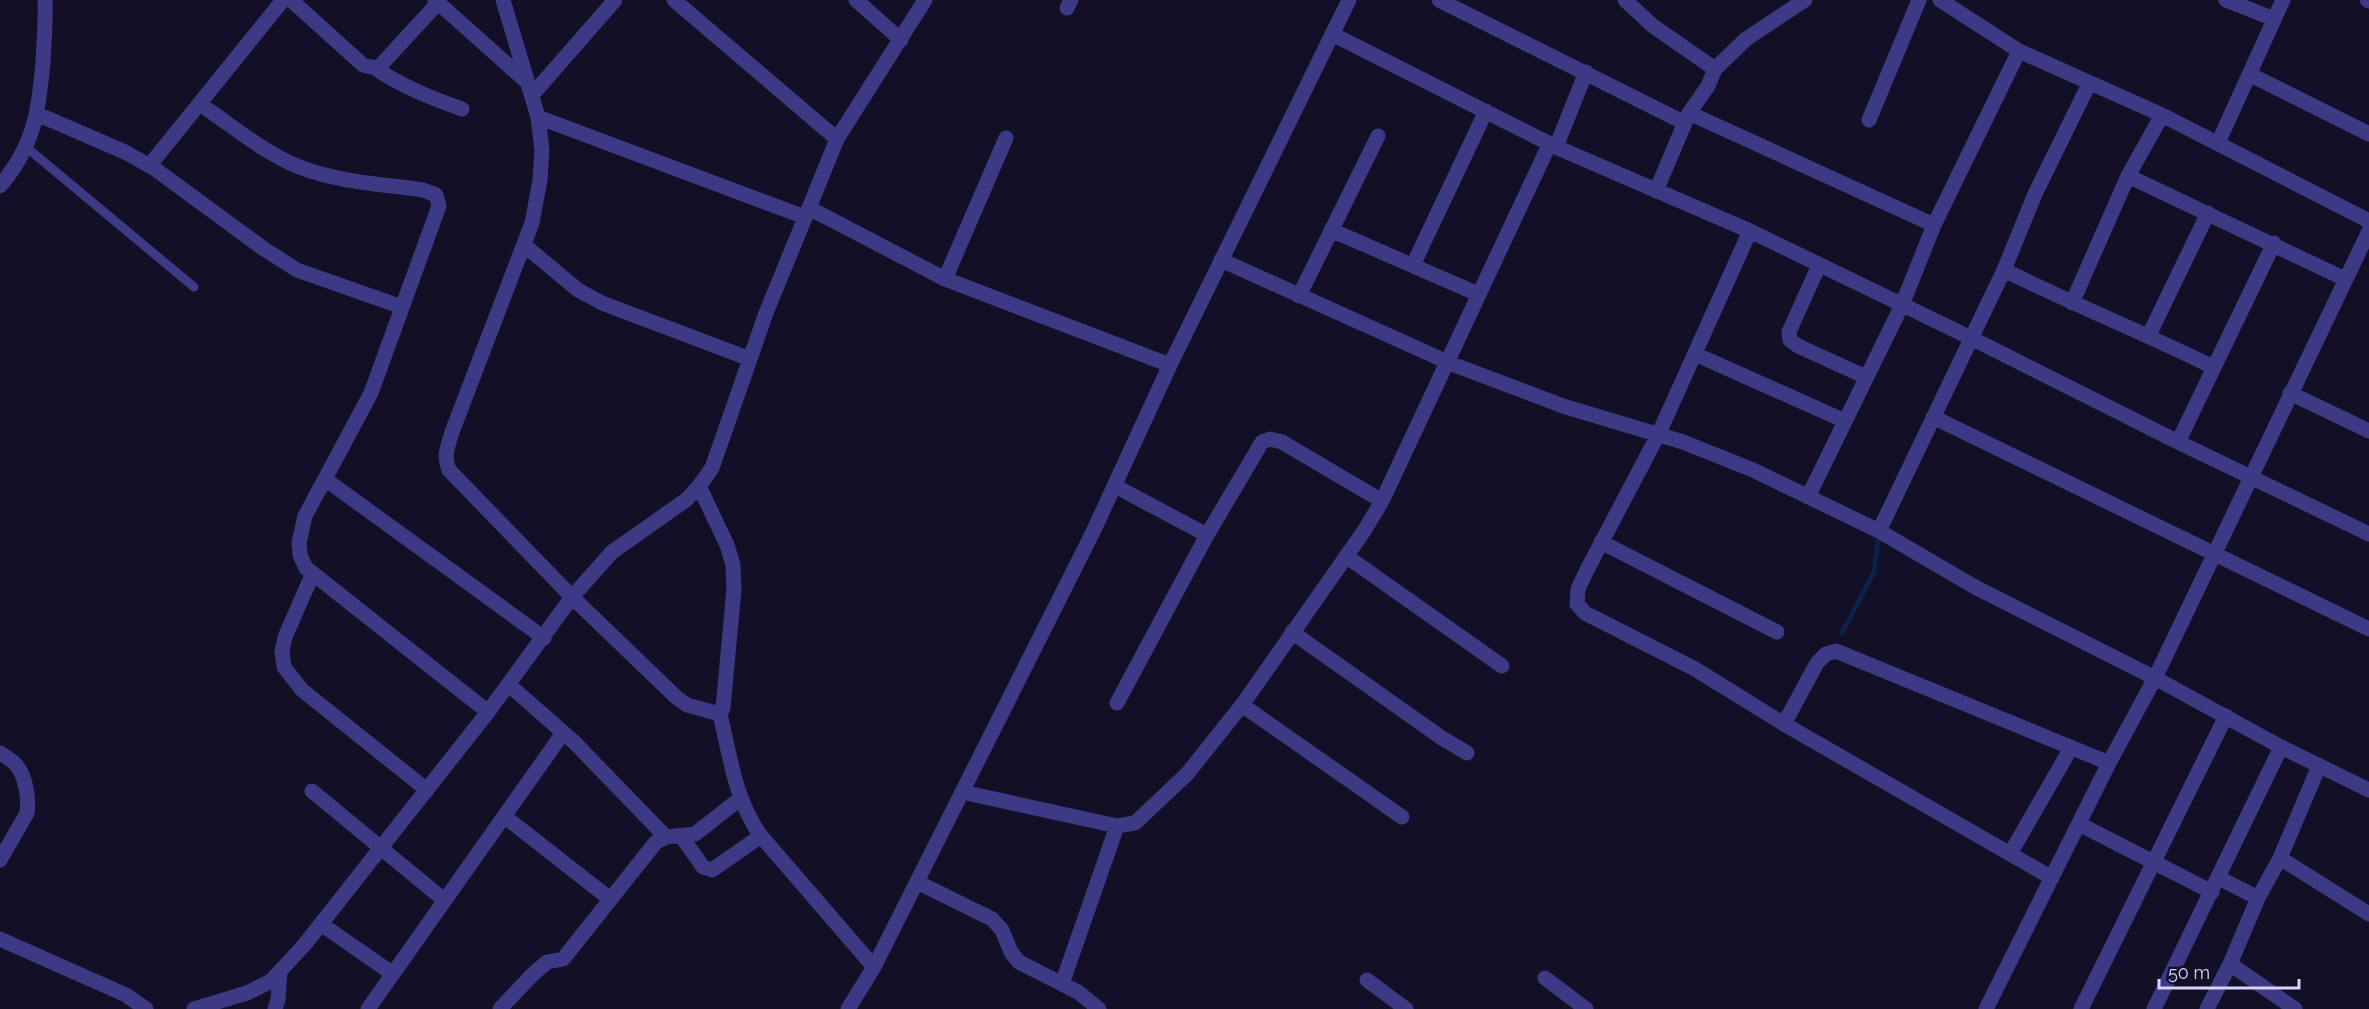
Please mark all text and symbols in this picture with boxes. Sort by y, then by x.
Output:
scale bar [2159,952,2298,990]
text: 50 m [2168,962,2210,983]

